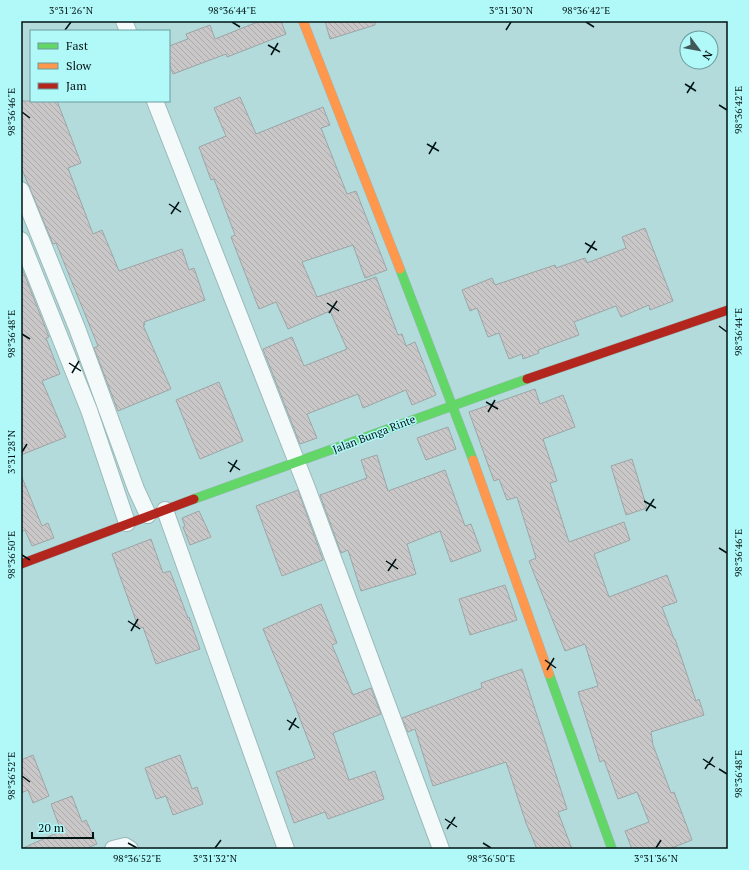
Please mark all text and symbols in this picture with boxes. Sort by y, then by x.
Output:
text: 3°31'26"N [49,4,94,17]
text: 98°36'44"E [208,4,256,17]
text: 3°31'30"N [489,4,534,17]
text: 98°36'42"E [562,4,610,17]
legend [30,30,170,102]
north arrow [679,30,719,70]
text: Fast [66,38,89,53]
text: N [699,48,716,63]
text: Slow [66,58,92,73]
text: Jam [66,78,87,93]
text: 98°36'42"E [732,86,745,134]
text: 98°36'46"E [5,88,18,136]
text: 98°36'44"E [732,308,745,356]
text: 98°36'48"E [5,310,18,358]
street label: Jalan Bunga Rinte [331,412,418,456]
text: 3°31'28"N [5,429,18,474]
text: 98°36'46"E [732,529,745,577]
text: 98°36'50"E [5,531,18,579]
text: 98°36'48"E [732,750,745,798]
text: 98°36'52"E [5,752,18,800]
scale bar [32,814,93,840]
text: 20 m [38,820,65,835]
text: 98°36'52"E [113,852,161,865]
text: 3°31'32"N [193,852,238,865]
text: 98°36'50"E [467,852,515,865]
text: 3°31'36"N [634,852,679,865]

